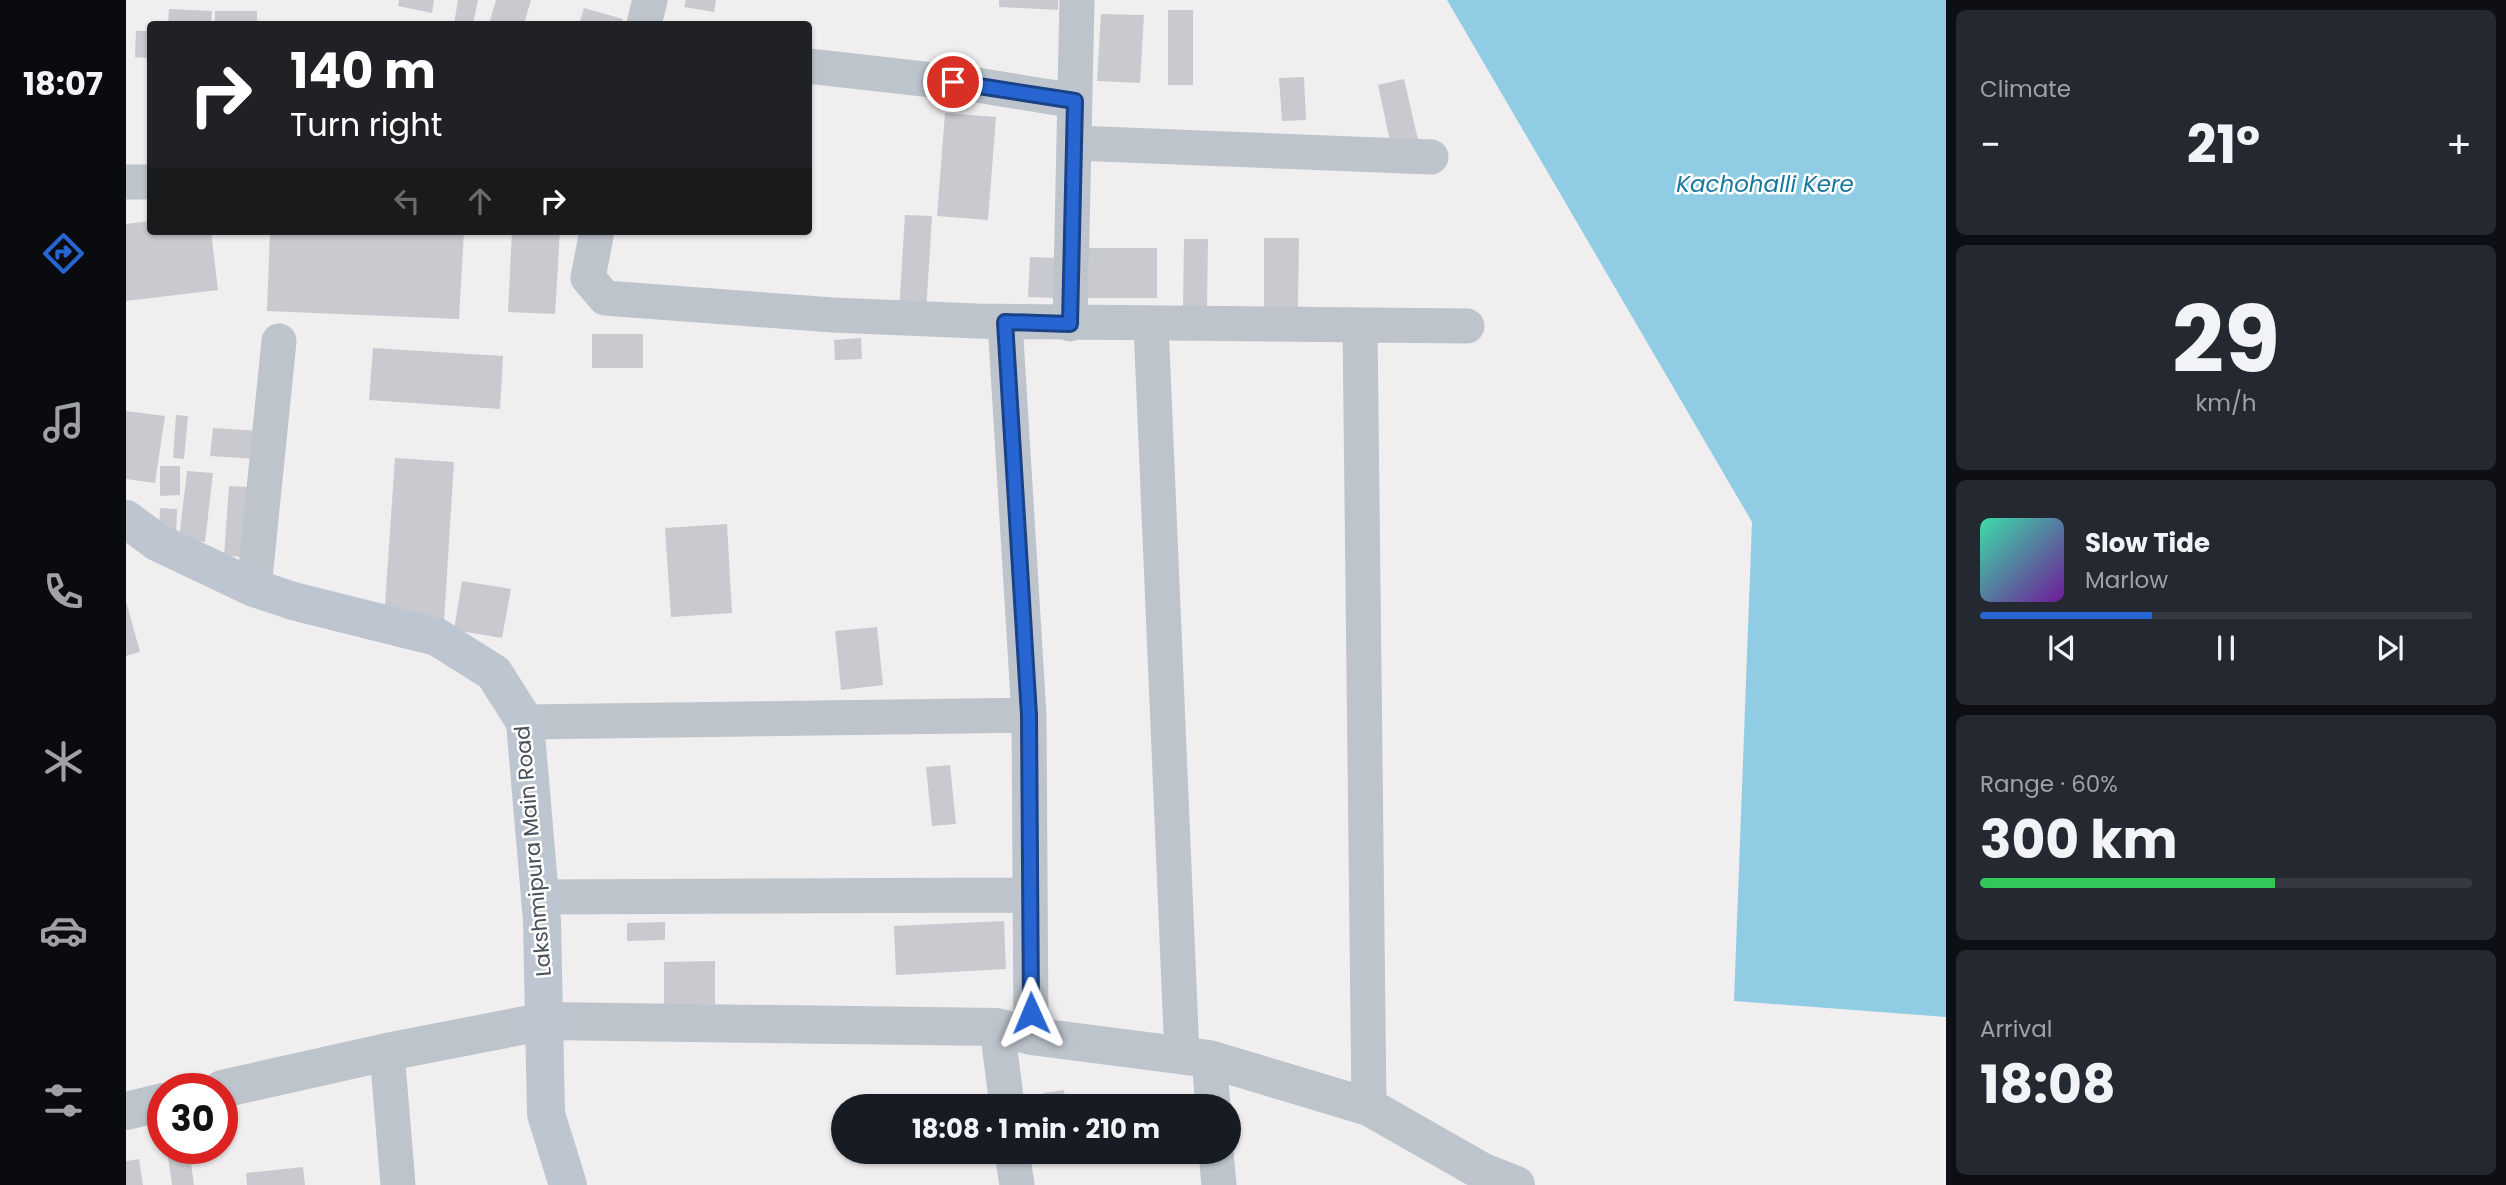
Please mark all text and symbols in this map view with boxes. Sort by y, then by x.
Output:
text: 140 m [290,37,436,105]
icon: right [175,49,266,140]
pin [923,52,983,112]
text: 18:07 [23,61,103,106]
icon: arrive [934,63,972,101]
text: Climate [1980,73,2071,105]
text: Turn right [290,102,442,147]
text: 21° [2187,108,2260,181]
text: − [1980,118,2001,171]
text: + [2446,118,2472,171]
water label: Kachohalli Kere [1676,168,1854,200]
icon: left [388,182,426,220]
icon: ahead [461,182,499,220]
icon: right [534,182,572,220]
icon: directions [39,229,88,278]
text: 29 [2172,276,2280,404]
text: km/h [2195,387,2257,419]
icon: music [39,398,88,447]
text: Slow Tide [2085,525,2210,561]
text: Marlow [2085,564,2168,596]
icon: phone [39,567,88,616]
icon: previous [2043,629,2081,667]
icon: pause [2207,629,2245,667]
icon: next [2371,629,2409,667]
street label: Lakshmipura Main Road [507,724,558,978]
icon: climate [39,737,88,786]
text: Range · 60% [1980,768,2118,800]
text: 300 km [1980,803,2178,876]
icon: car [39,906,88,955]
position arrow [994,976,1068,1050]
text: Arrival [1980,1013,2052,1045]
text: 18:08 [1980,1048,2116,1121]
speed limit sign: 30 [147,1073,238,1164]
icon: filters [39,1076,88,1125]
text: 18:08 · 1 min · 210 m [912,1111,1160,1147]

